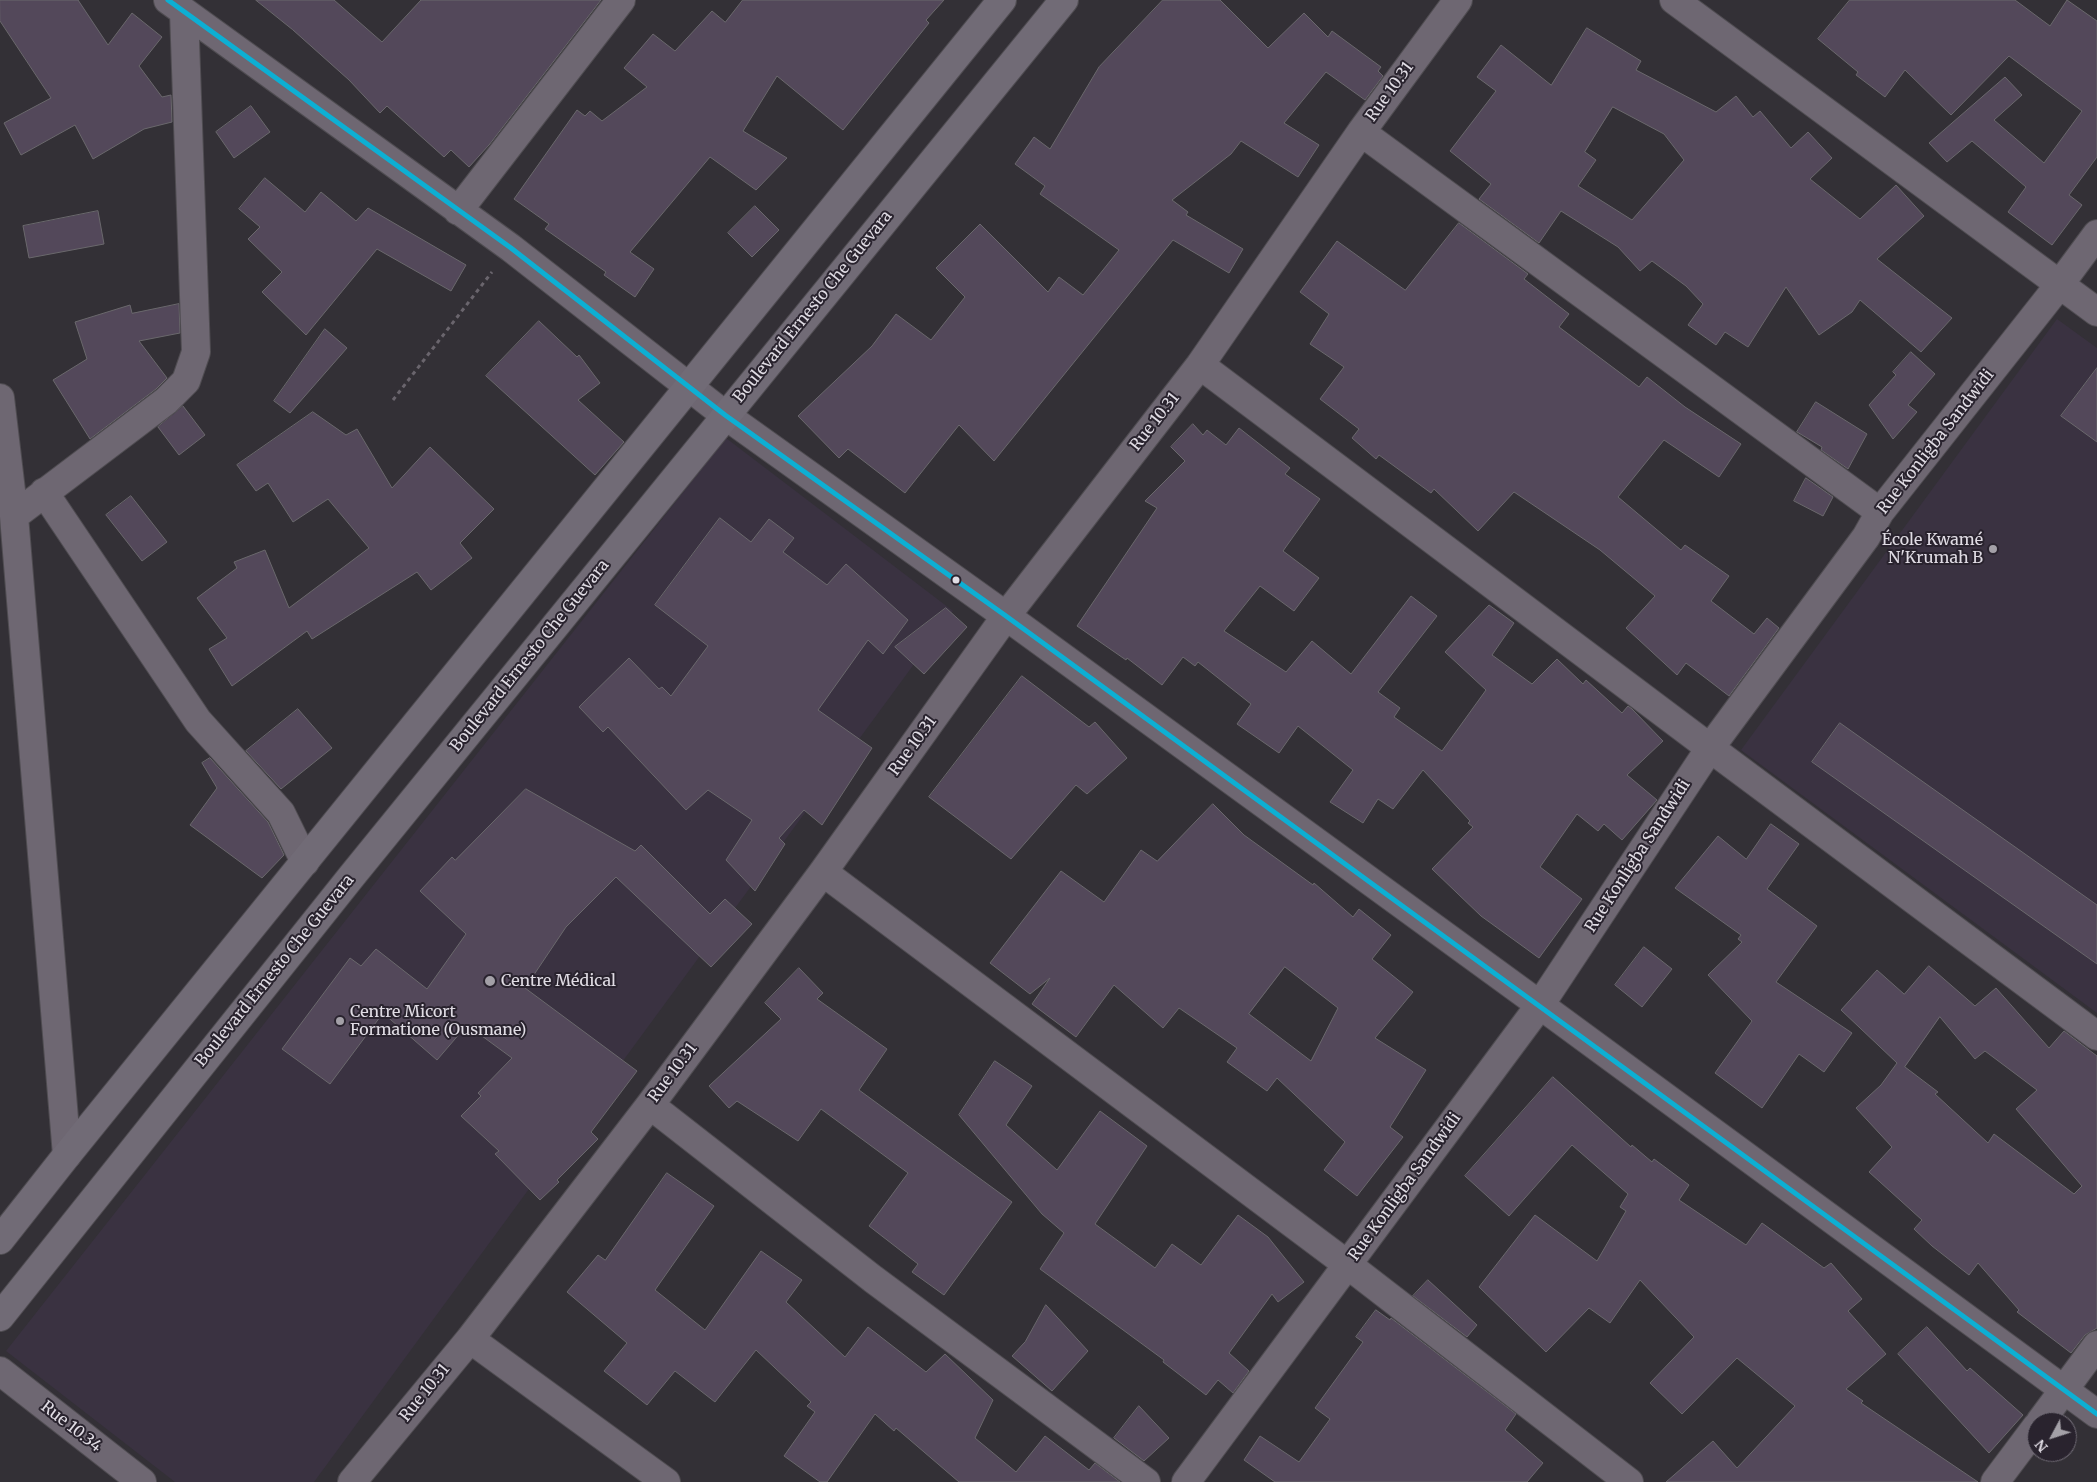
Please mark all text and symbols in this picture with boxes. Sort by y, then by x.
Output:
street label: Rue 10.31 [1362,59,1418,125]
street label: Boulevard Ernesto Che Guevara [730,207,896,407]
street label: Rue Konligba Sandwidi [1874,366,1998,518]
street label: Rue 10.31 [1126,389,1184,455]
place label: École Kwamé N'Krumah B [1882,530,1983,568]
marker: École Kwamé N'Krumah B [1987,543,1999,555]
street label: Boulevard Ernesto Che Guevara [447,556,613,756]
unlabelled marker [951,575,961,585]
street label: Rue 10.31 [885,713,941,779]
street label: Rue Konligba Sandwidi [1581,776,1695,936]
street label: Boulevard Ernesto Che Guevara [192,871,358,1071]
place label: Centre Médical [501,971,616,991]
marker: Centre Médical [483,974,497,988]
place label: Centre Micort Formatione (Ousmane) [350,1002,526,1040]
marker: Centre Micort Formatione (Ousmane) [334,1015,346,1027]
street label: Rue 10.31 [645,1040,701,1106]
street label: Rue Konligba Sandwidi [1345,1109,1465,1265]
street label: Rue 10.31 [396,1360,454,1426]
street label: Rue 10.34 [37,1397,105,1457]
north arrow [2027,1412,2077,1462]
text: N [2031,1436,2052,1456]

